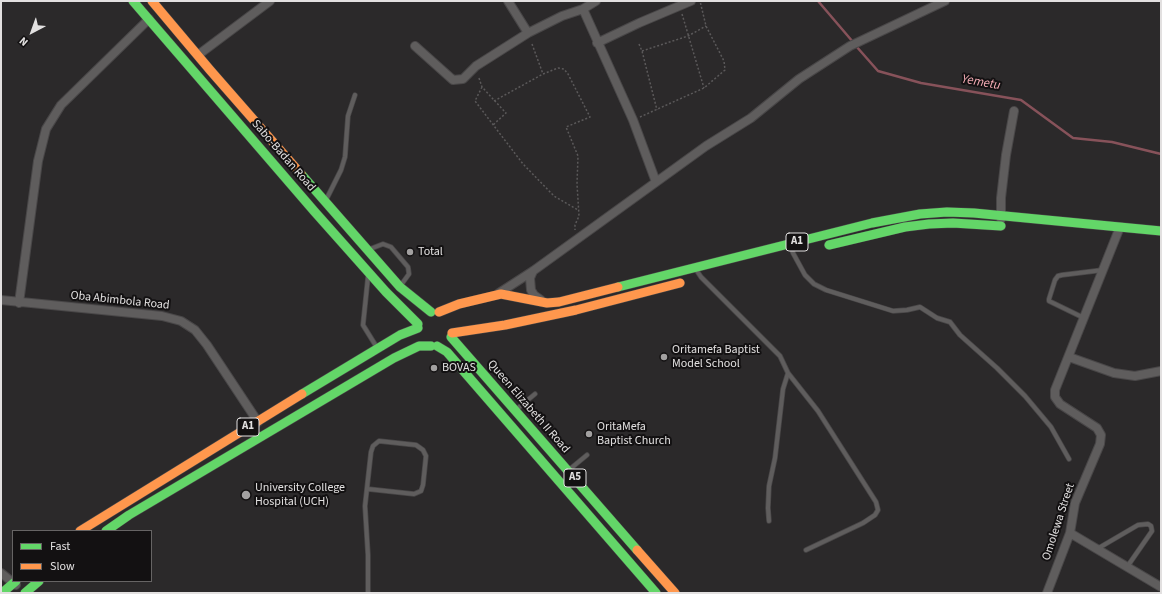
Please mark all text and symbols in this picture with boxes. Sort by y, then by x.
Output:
north arrow [12,12,52,52]
text: N [16,33,31,50]
water label: Yemetu [960,72,1002,94]
street label: Sabo-Badan Road [248,117,318,195]
road number: A1 [786,233,808,251]
place label: Total [418,245,443,259]
marker: Total [405,247,415,257]
street label: Oba Abimbola Road [70,289,170,313]
place label: Oritamefa Baptist Model School [672,343,760,371]
marker: Oritamefa Baptist Model School [659,352,669,362]
street label: Queen Elizabeth II Road [484,358,572,456]
place label: BOVAS [442,361,476,375]
marker: BOVAS [429,363,439,373]
road number: A1 [237,418,259,436]
place label: OritaMefa Baptist Church [597,420,671,448]
marker: OritaMefa Baptist Church [584,429,594,439]
road number: A5 [564,469,586,487]
place label: University College Hospital (UCH) [255,481,345,509]
street label: Omolewa Street [1040,481,1078,563]
marker: University College Hospital (UCH) [240,489,252,501]
legend [12,530,152,582]
text: Fast [50,538,70,555]
text: Slow [50,558,75,575]

